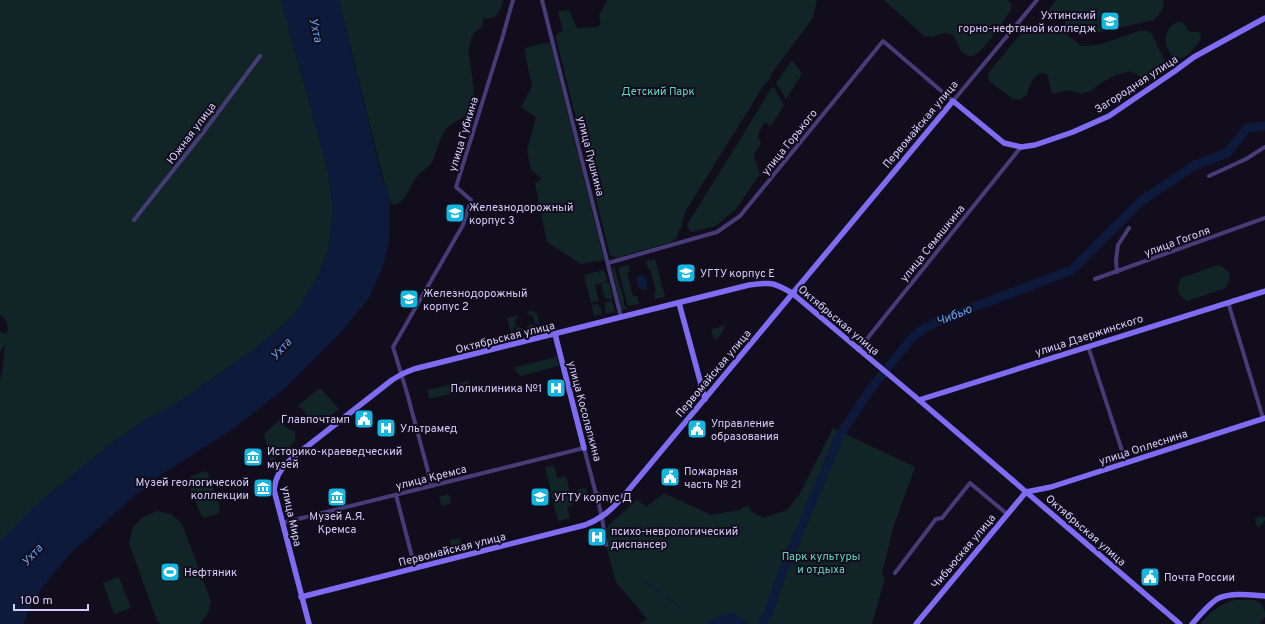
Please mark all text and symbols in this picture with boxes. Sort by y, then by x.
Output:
place label: Ухтинский горно-нефтяной колледж [958,9,1096,36]
school or university icon: Ухтинский горно-нефтяной колледж [1099,10,1121,32]
water label: Ухта [304,16,326,45]
street label: Загородная улица [1092,53,1181,117]
street label: Первомайская улица [880,78,962,171]
park label: Детский Парк [621,85,695,99]
street label: улица Губкина [446,95,482,173]
street label: Южная улица [164,100,220,167]
street label: улица Горького [759,107,821,178]
street label: улица Пушкина [573,115,607,198]
place label: Железнодорожный корпус 3 [469,201,573,228]
school or university icon: Железнодорожный корпус 3 [444,202,466,224]
street label: улица Семяшкина [897,202,968,285]
street label: улица Гоголя [1142,223,1212,260]
school or university icon: УГТУ корпус Е [675,262,697,284]
place label: УГТУ корпус Е [700,267,775,281]
street label: Октябрьская улица [795,283,882,359]
place label: Железнодорожный корпус 2 [423,287,527,314]
school or university icon: Железнодорожный корпус 2 [398,288,420,310]
water label: Чибью [934,301,975,330]
street label: улица Дзержинского [1033,312,1145,360]
street label: Октябрьская улица [454,319,557,357]
street label: Первомайская улица [673,327,755,420]
water label: Ухта [268,335,296,364]
street label: улица Косолапкина [564,359,604,463]
hospital icon: Поликлиника №1 [545,377,567,399]
place label: Поликлиника №1 [451,382,542,396]
public building icon: Главпочтамп [353,408,375,430]
place label: Главпочтамп [281,413,350,427]
hospital icon: Ультрамед [375,417,397,439]
place label: Управление образования [711,417,779,444]
public building icon: Управление образования [686,418,708,440]
place label: Ультрамед [400,422,457,436]
street label: улица Оплеснина [1097,427,1190,469]
place label: Историко-краеведческий музей [267,445,402,472]
museum icon: Историко-краеведческий музей [242,446,264,468]
street label: улица Кремса [394,462,468,494]
place label: Пожарная часть № 21 [684,465,742,492]
public building icon: Пожарная часть № 21 [659,466,681,488]
place label: Музей геологической коллекции [136,476,249,503]
museum icon: Музей геологической коллекции [252,477,274,499]
street label: улица Мира [278,485,304,548]
museum icon: Музей А.Я. Кремса [326,486,348,508]
school or university icon: УГТУ корпус Д [529,486,551,508]
place label: УГТУ корпус Д [554,491,632,505]
street label: Октябрьская улица [1042,492,1129,570]
place label: Музей А.Я. Кремса [309,510,365,537]
street label: Чибьюская улица [928,511,999,592]
place label: психо-неврологический диспансер [611,525,738,552]
hospital icon: психо-неврологический диспансер [586,526,608,548]
street label: Первомайская улица [397,530,508,570]
water label: Ухта [19,541,47,570]
park label: Парк культуры и отдыха [782,550,860,577]
sports icon: Нефтяник [159,561,181,583]
place label: Нефтяник [184,566,237,580]
public building icon: Почта России [1139,566,1161,588]
place label: Почта России [1164,571,1235,585]
scale bar [14,586,88,612]
text: 100 m [20,593,53,609]

